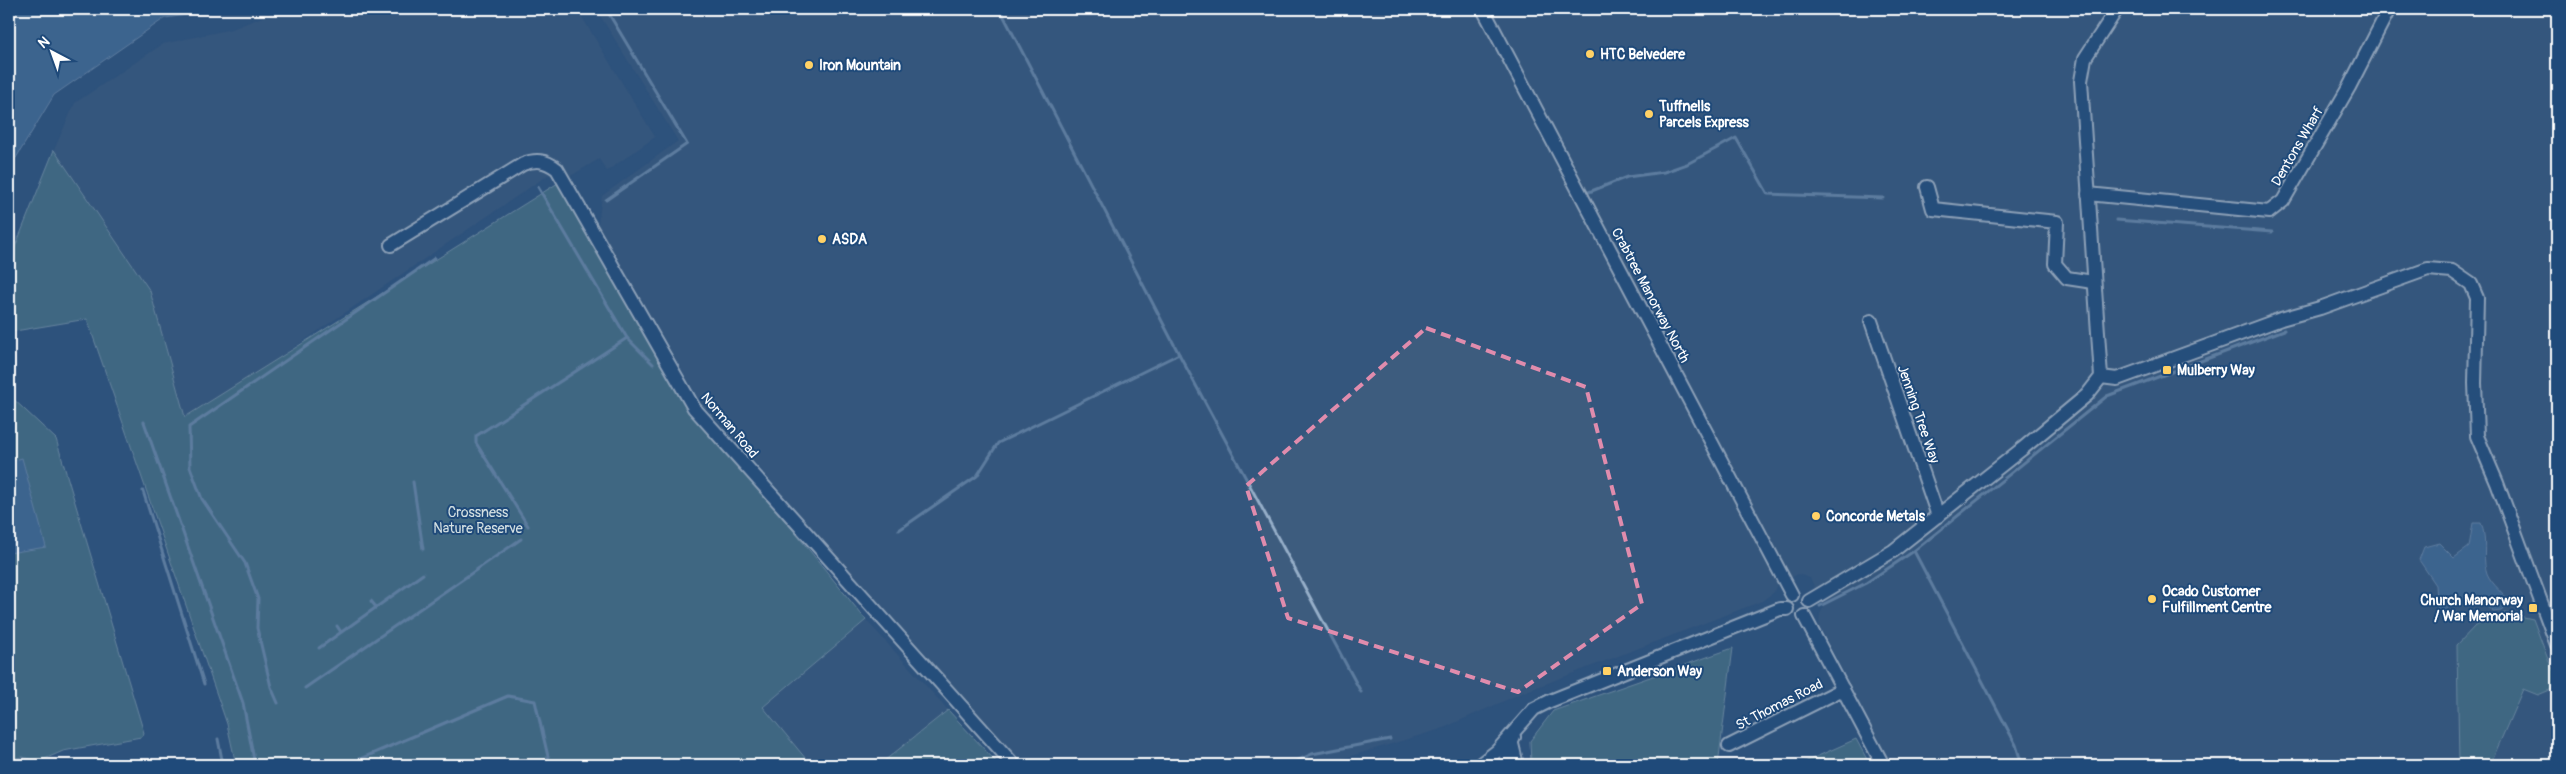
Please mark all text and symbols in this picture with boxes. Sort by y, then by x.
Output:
north arrow [28,28,78,78]
text: N [35,33,53,52]
place label: HTC Belvedere [1600,46,1686,63]
marker: HTC Belvedere [1584,48,1596,60]
place label: Iron Mountain [819,57,901,74]
marker: Iron Mountain [803,59,815,71]
place label: Tuffnells Parcels Express [1658,98,1749,131]
street label: Dentons Wharf [2268,103,2327,189]
marker: Tuffnells Parcels Express [1643,108,1655,120]
street label: Crabtree Manorway North [1608,225,1693,366]
place label: ASDA [832,231,867,248]
marker: ASDA [816,233,828,245]
place label: Mulberry Way [2177,362,2255,379]
street label: Jenning Tree Way [1894,363,1943,466]
marker: Mulberry Way [2161,364,2173,376]
street label: Norman Road [697,389,762,462]
park label: Crossness Nature Reserve [433,504,523,537]
place label: Concorde Metals [1826,508,1926,525]
marker: Concorde Metals [1810,510,1822,522]
place label: Ocado Customer Fulfillment Centre [2162,583,2273,616]
place label: Church Manorway / War Memorial [2420,592,2523,625]
marker: Ocado Customer Fulfillment Centre [2146,593,2158,605]
marker: Church Manorway / War Memorial [2527,602,2539,614]
place label: Anderson Way [1617,663,1702,680]
marker: Anderson Way [1601,665,1613,677]
street label: St Thomas Road [1733,675,1826,734]

